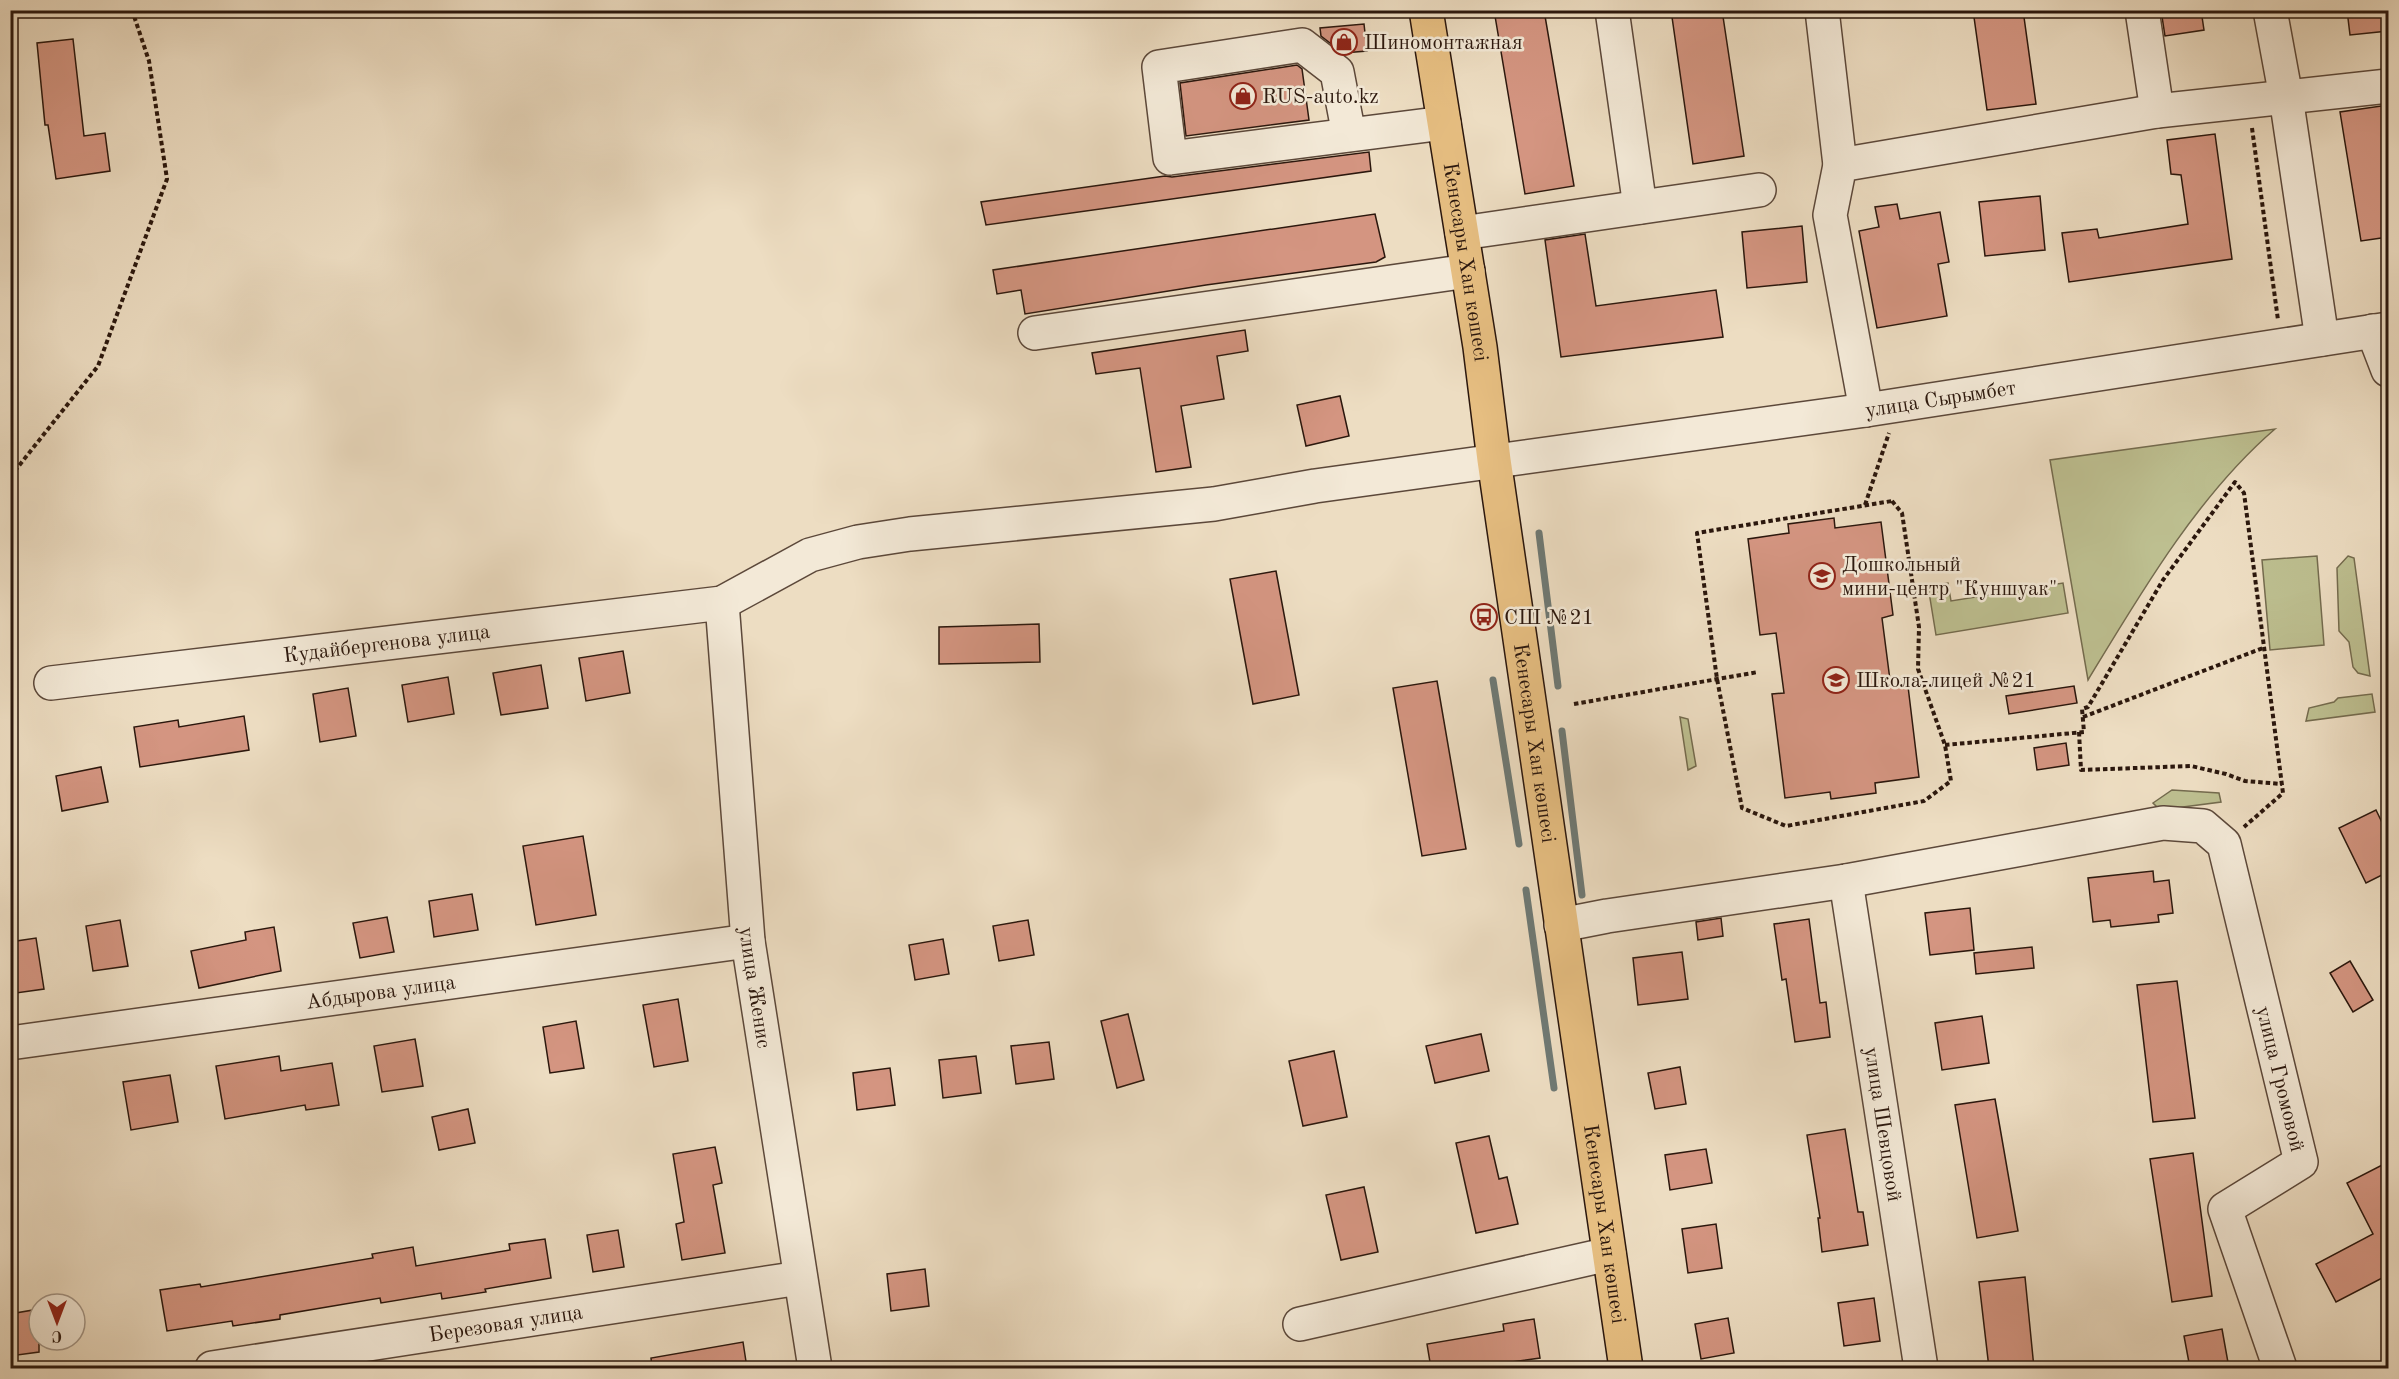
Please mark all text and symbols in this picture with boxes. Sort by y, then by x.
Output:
shop icon: Шиномонтажная [1329,27,1359,57]
place label: Шиномонтажная [1364,33,1523,54]
shop icon: RUS-auto.kz [1228,81,1258,111]
place label: RUS-auto.kz [1262,87,1379,108]
street label: Кенесары Хан көшесі [1439,161,1491,363]
street label: улица Сырымбет [1864,378,2018,422]
place label: Дошкольный мини-центр "Куншуак" [1842,555,2057,600]
school or university icon: Дошкольный мини-центр "Куншуак" [1807,561,1837,591]
bus stop icon: СШ №21 [1469,602,1499,632]
place label: СШ №21 [1504,608,1594,629]
street label: Кудайбергенова улица [282,622,491,667]
street label: Кенесары Хан көшесі [1509,642,1559,844]
school or university icon: Школа-лицей №21 [1821,665,1851,695]
place label: Школа-лицей №21 [1856,671,2036,692]
street label: улица Женис [735,926,774,1050]
street label: Абдырова улица [304,973,457,1014]
street label: улица Громовой [2252,1004,2307,1154]
street label: улица Шевцовой [1860,1046,1904,1203]
street label: Кенесары Хан көшесі [1579,1123,1628,1325]
north arrow [27,1292,87,1352]
street label: Березовая улица [427,1302,584,1347]
text: С [52,1327,62,1343]

